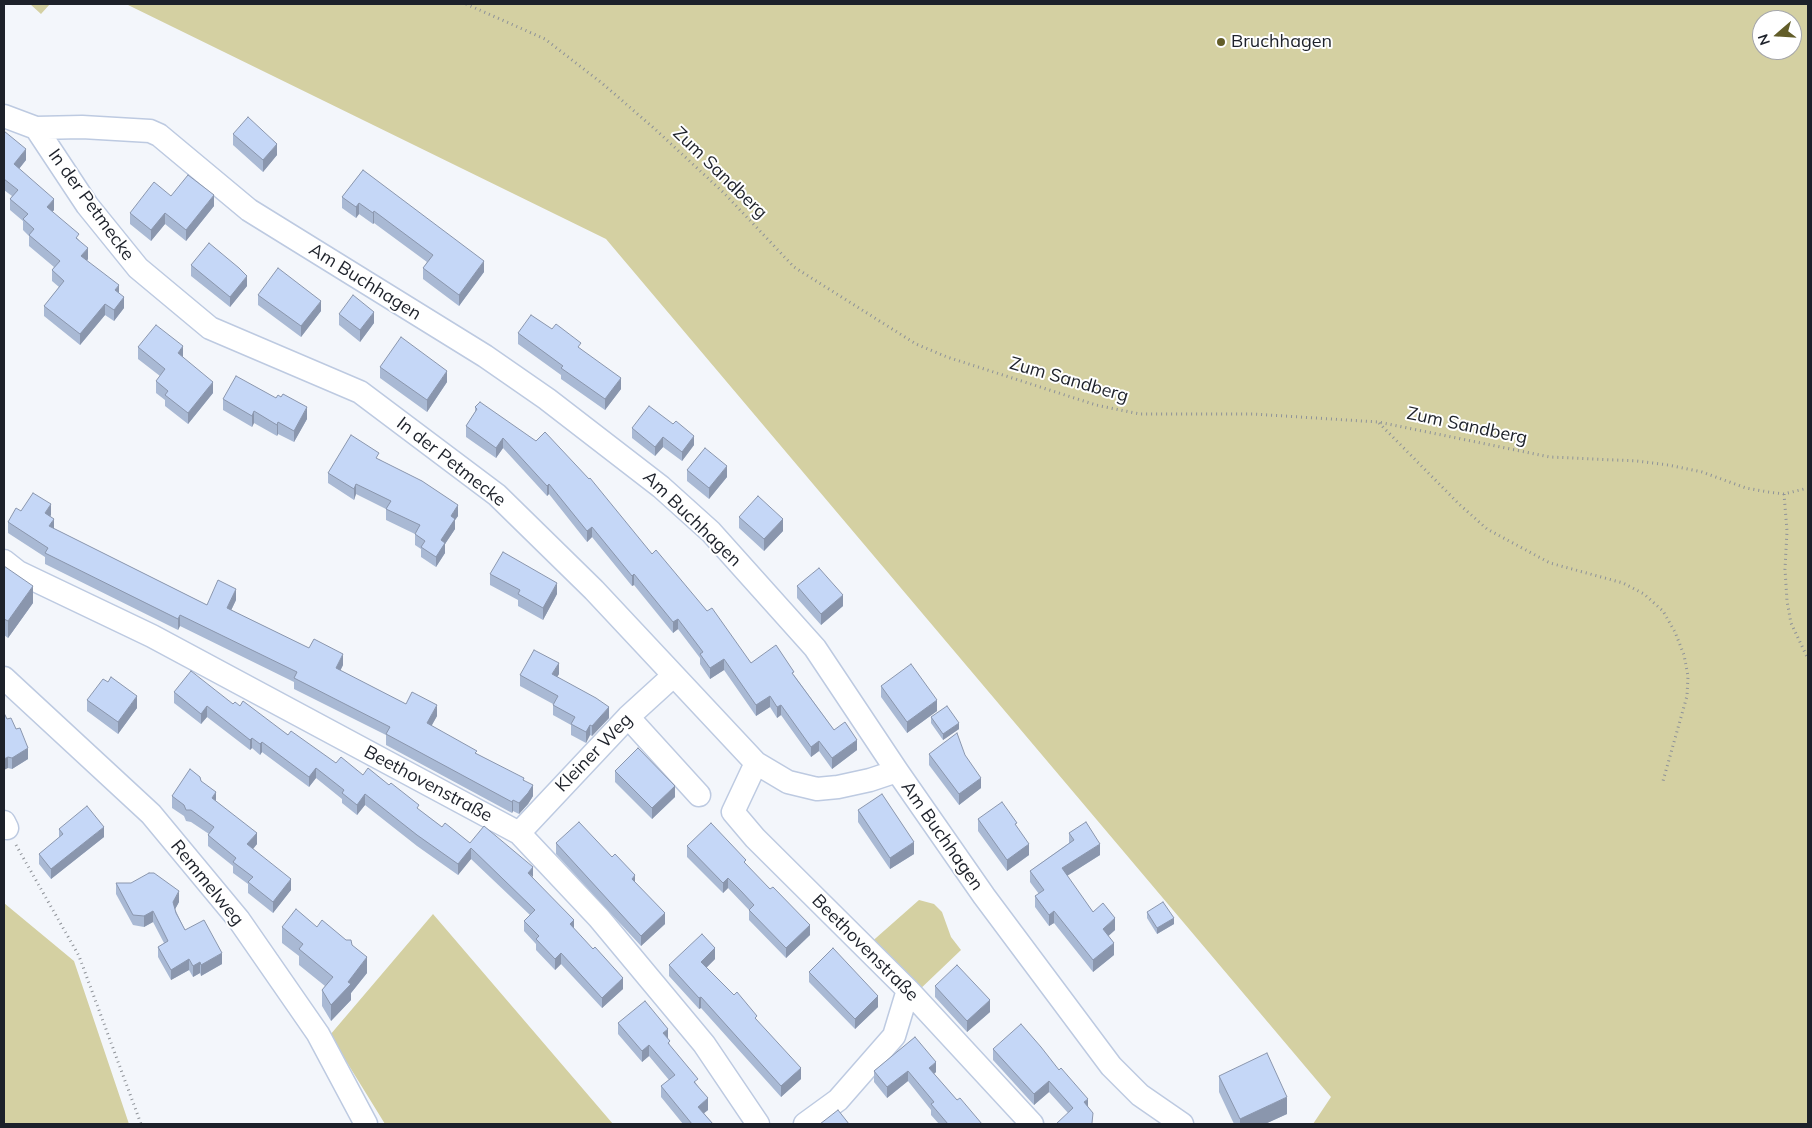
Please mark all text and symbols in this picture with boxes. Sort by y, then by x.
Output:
north arrow [1752,10,1802,60]
place label: Bruchhagen [1231,31,1332,53]
text: N [1754,32,1774,47]
marker: Bruchhagen [1215,36,1227,48]
street label: Zum Sandberg [668,123,772,223]
street label: In der Petmecke [43,145,139,265]
street label: Am Buchhagen [305,239,425,325]
street label: Zum Sandberg [1007,353,1131,407]
street label: Zum Sandberg [1405,403,1529,449]
street label: In der Petmecke [392,413,510,511]
street label: Am Buchhagen [638,467,746,571]
street label: Kleiner Weg [551,709,637,797]
street label: Beethovenstraße [360,741,496,827]
street label: Am Buchhagen [896,777,988,895]
street label: Remmelweg [166,836,248,930]
street label: Beethovenstraße [807,890,923,1006]

